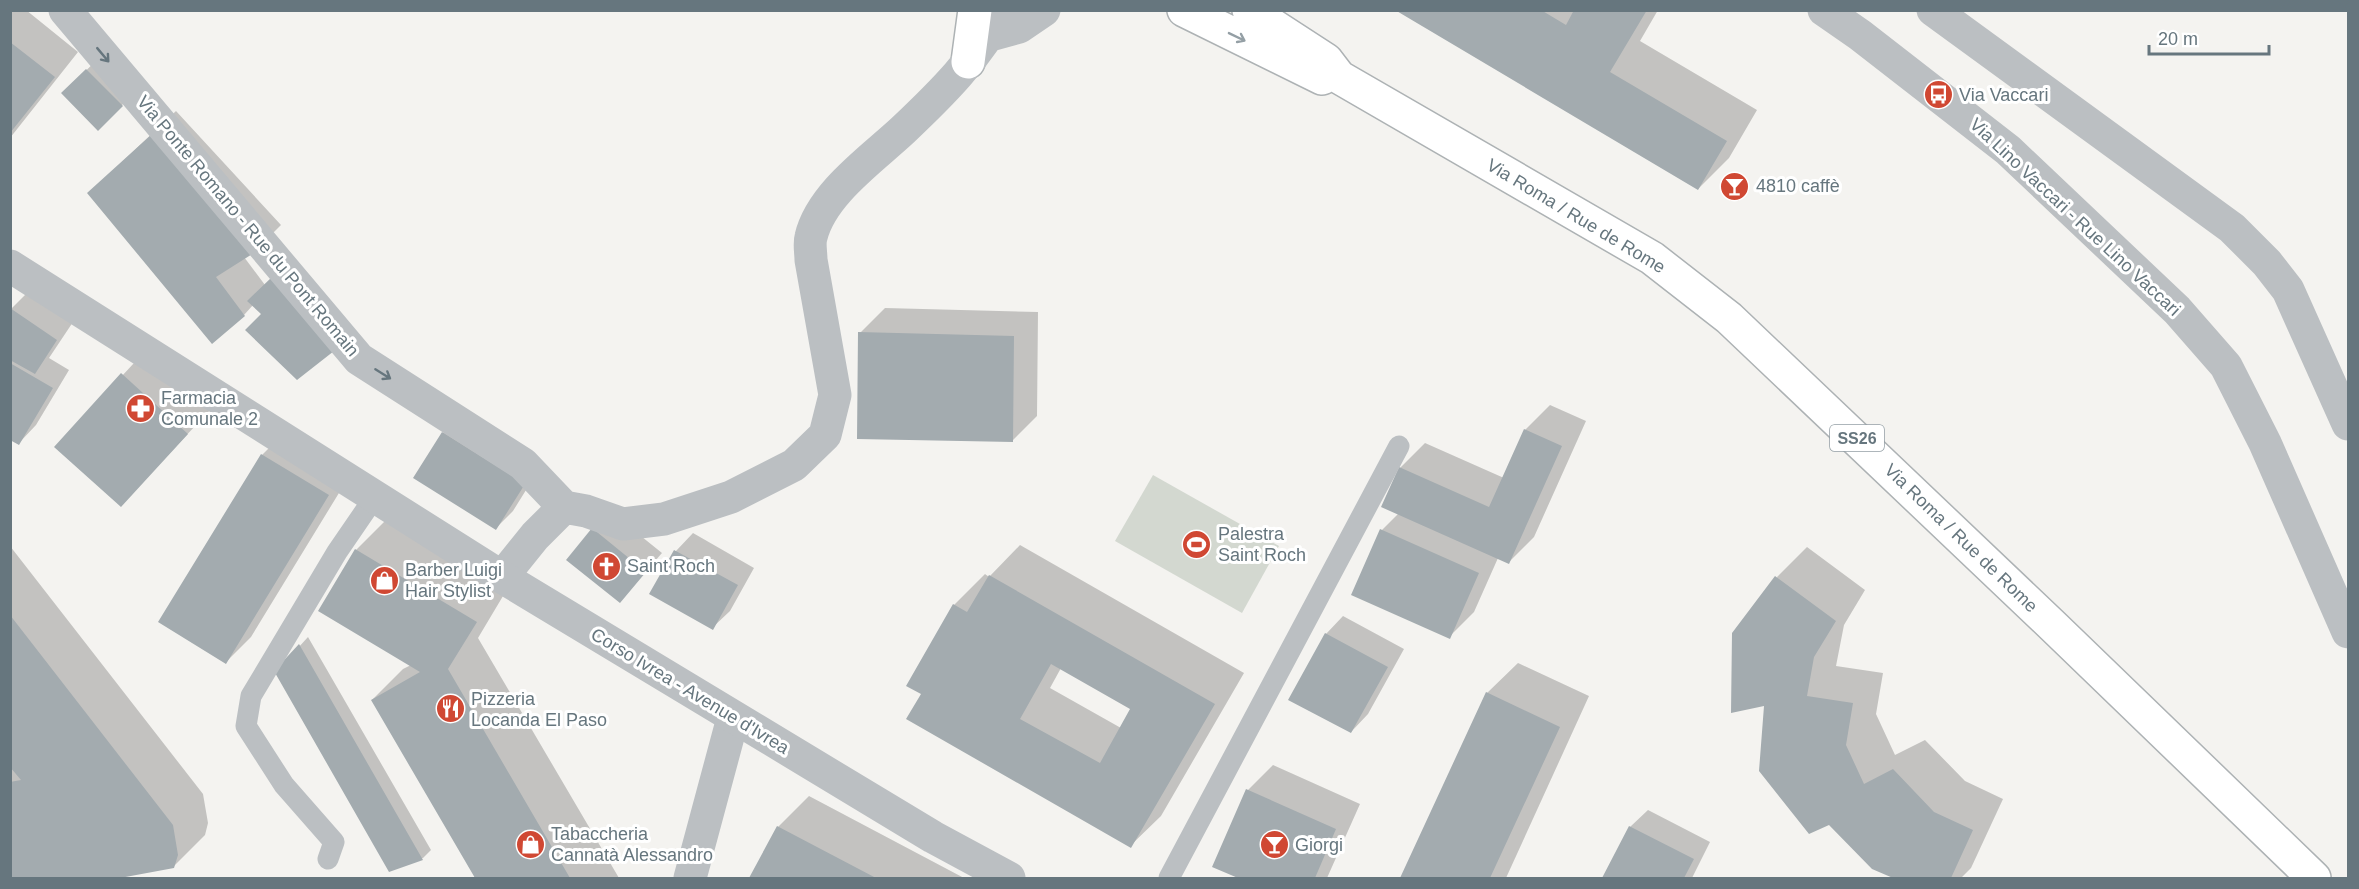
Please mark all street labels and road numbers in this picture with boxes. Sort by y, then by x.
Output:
street label: Via Ponte Romano - Rue du Pont Romain [133,92,363,360]
street label: Via Lino Vaccari - Rue Lino Vaccari [1966,114,2184,320]
street label: Via Roma / Rue de Rome [1483,155,1669,277]
road number: SS26 [1830,425,1884,451]
street label: Via Roma / Rue de Rome [1880,460,2042,616]
street label: Corso Ivrea - Avenue d'Ivrea [587,624,793,759]

